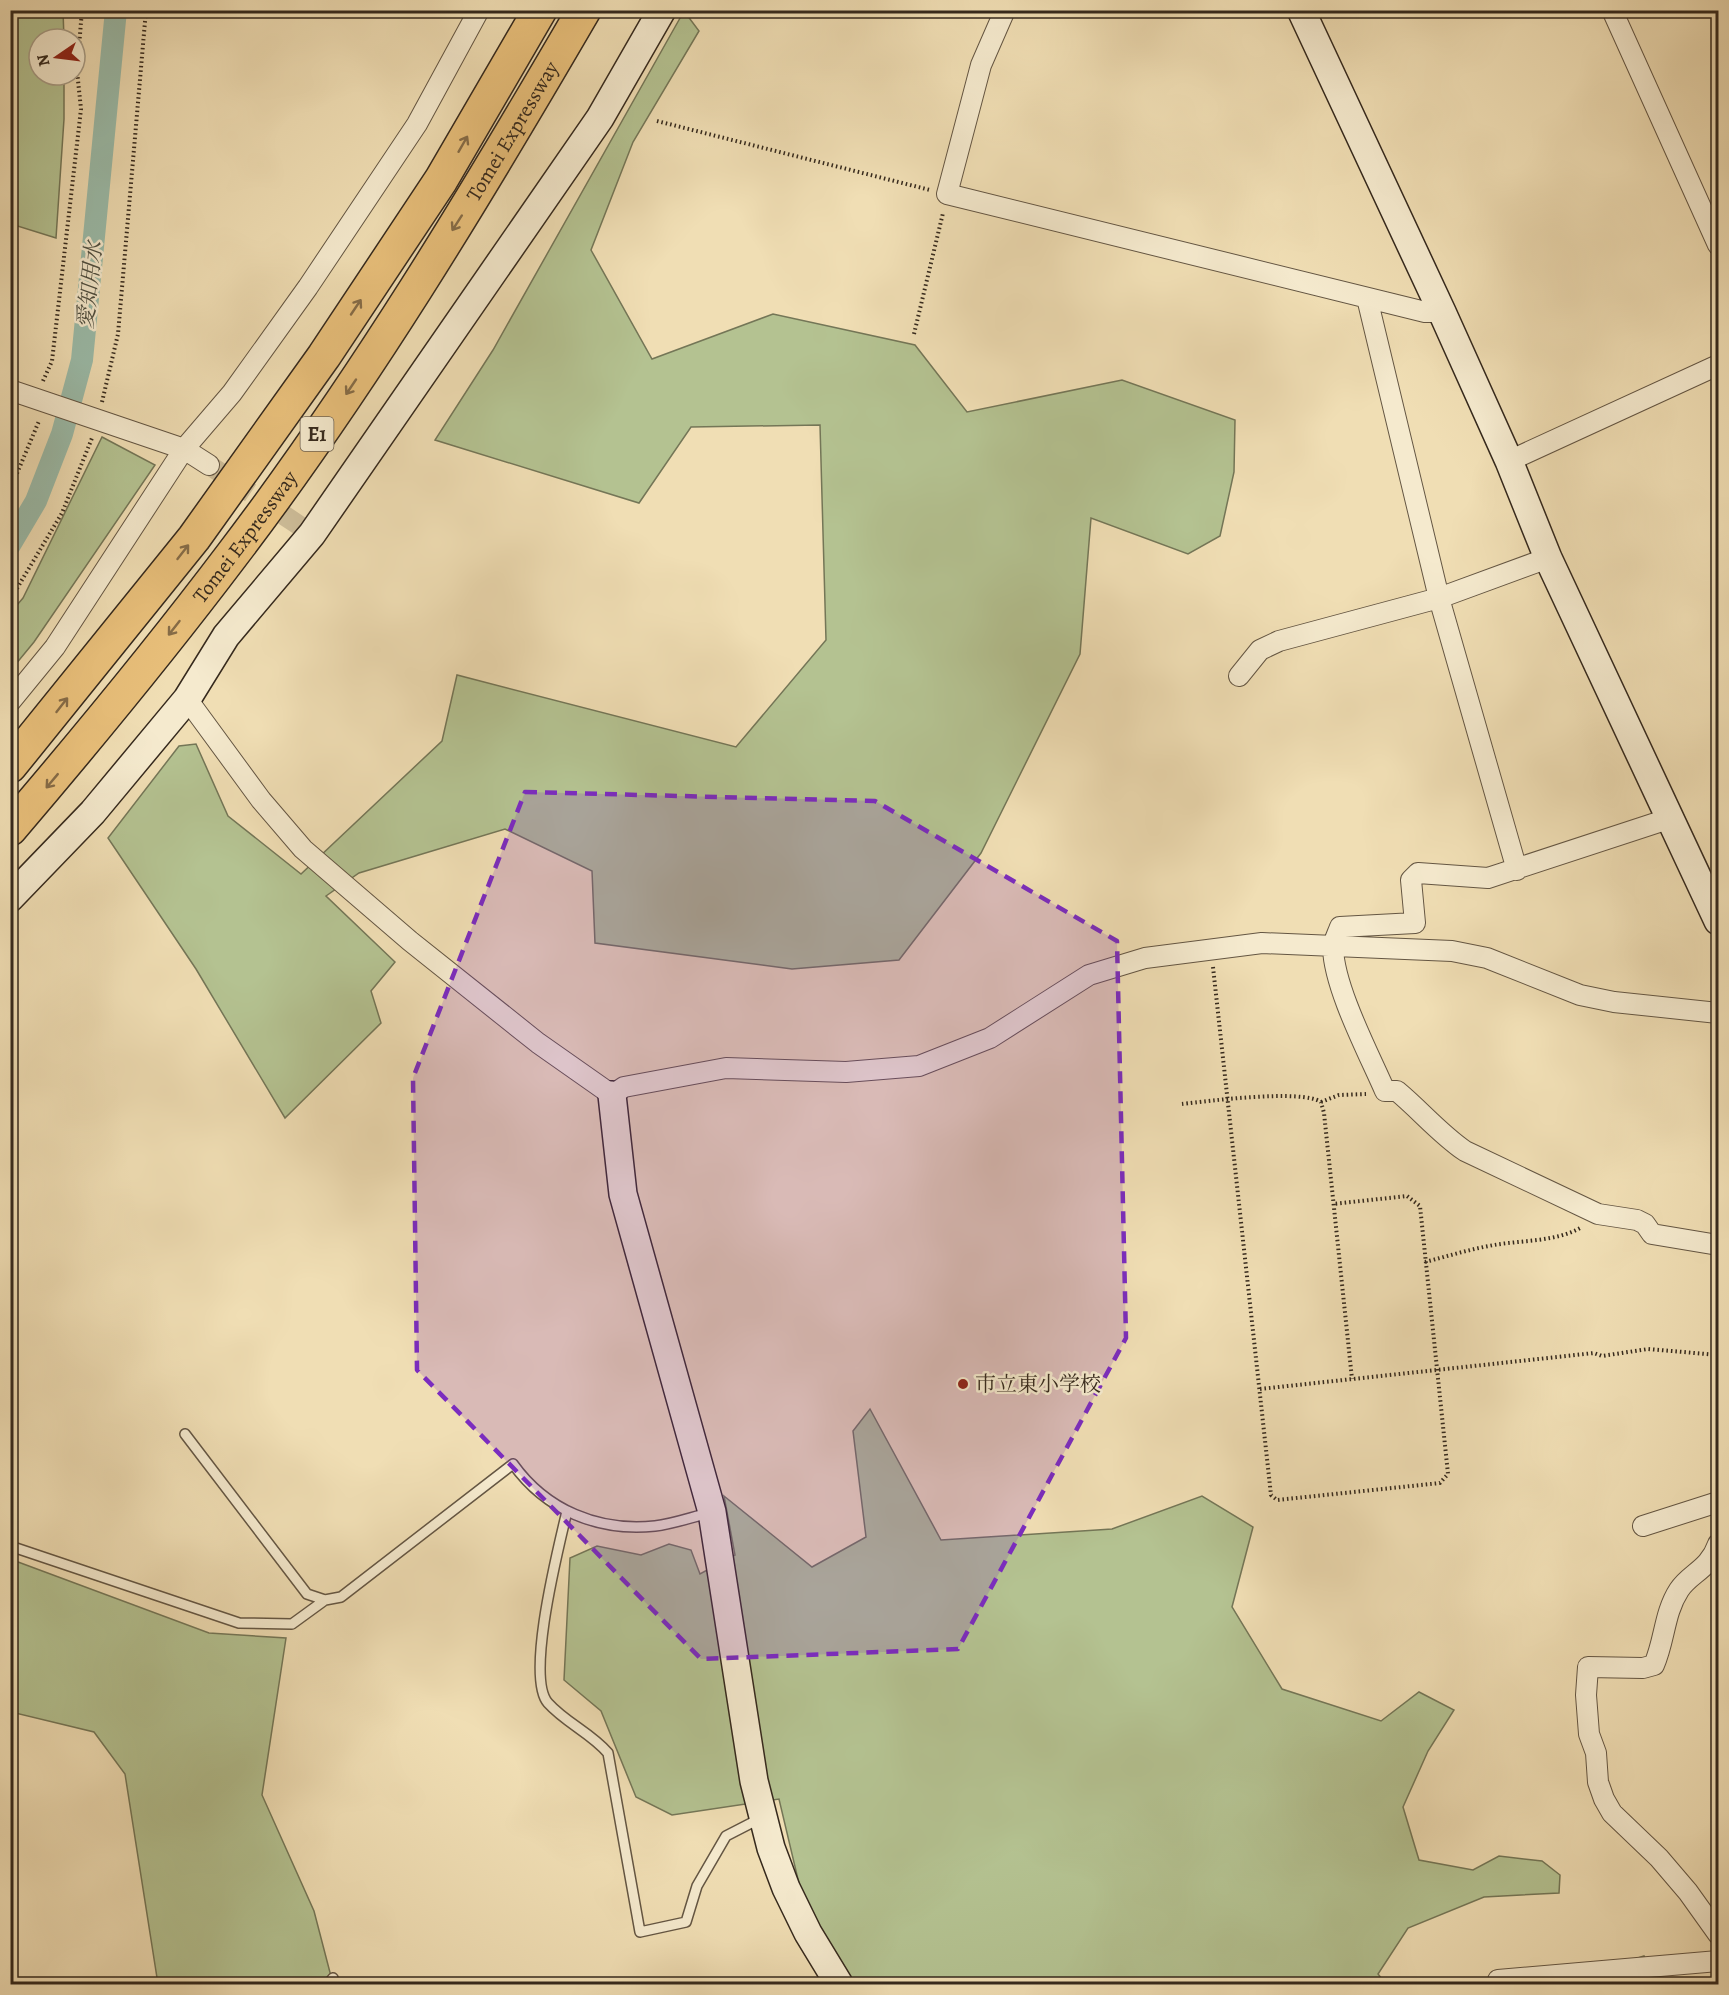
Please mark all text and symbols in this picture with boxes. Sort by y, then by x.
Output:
north arrow [27,27,87,87]
text: N [31,52,55,69]
street label: Tomei Expressway [460,56,565,207]
one-way arrow [457,136,469,153]
one-way arrow [451,214,463,231]
water label: 愛知用水 [70,238,110,330]
one-way arrow [350,300,362,316]
one-way arrow [345,378,357,394]
road number: E1 [300,417,334,451]
street label: Tomei Expressway [186,465,304,609]
one-way arrow [177,545,190,561]
one-way arrow [167,620,180,636]
one-way arrow [55,697,68,713]
one-way arrow [45,773,59,788]
place label: 市立東小学校 [975,1370,1101,1398]
marker: 市立東小学校 [956,1377,970,1391]

